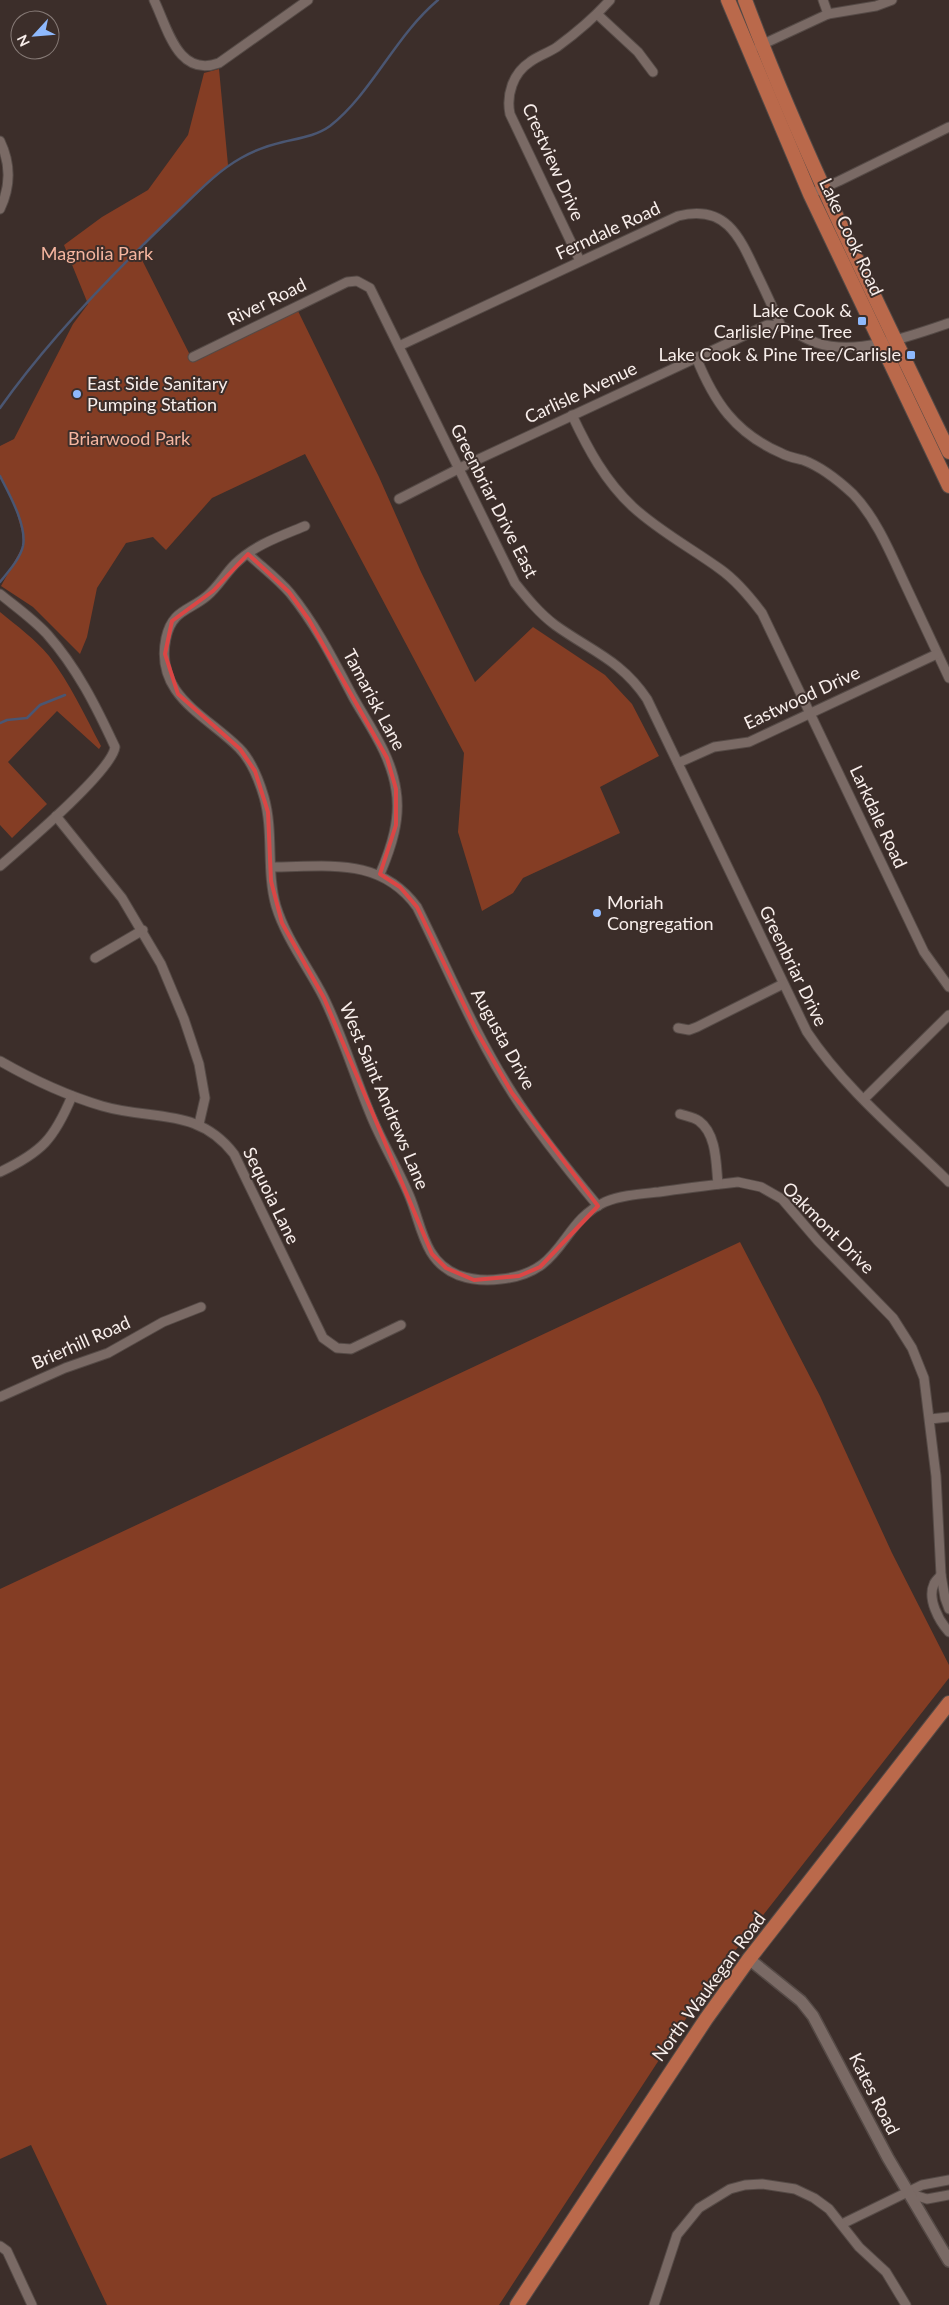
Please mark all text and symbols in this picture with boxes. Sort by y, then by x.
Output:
north arrow [10,10,60,60]
text: N [13,32,33,49]
street label: Crestview Drive [518,99,590,224]
street label: Lake Cook Road [815,174,889,299]
street label: Ferndale Road [552,196,663,264]
park label: Magnolia Park [41,242,154,264]
street label: River Road [224,273,309,330]
place label: Lake Cook & Carlisle/Pine Tree [714,299,852,342]
marker: Lake Cook & Carlisle/Pine Tree [856,315,868,327]
place label: Lake Cook & Pine Tree/Carlisle [658,343,901,365]
marker: Lake Cook & Pine Tree/Carlisle [905,349,917,361]
street label: Carlisle Avenue [521,357,640,428]
place label: East Side Sanitary Pumping Station [87,372,228,415]
marker: East Side Sanitary Pumping Station [71,388,83,400]
street label: Greenbriar Drive East [447,420,544,582]
park label: Briarwood Park [68,427,191,449]
street label: Tamarisk Lane [339,645,411,754]
street label: Eastwood Drive [740,661,863,734]
street label: Larkdale Road [846,762,912,871]
place label: Moriah Congregation [607,891,714,934]
street label: Greenbriar Drive [755,901,833,1030]
marker: Moriah Congregation [591,907,603,919]
street label: Augusta Drive [467,984,541,1093]
street label: West Saint Andrews Lane [335,999,434,1193]
street label: Sequoia Lane [239,1143,305,1248]
street label: Oakmont Drive [778,1177,879,1278]
street label: Brierhill Road [28,1311,133,1374]
street label: North Waukegan Road [647,1908,770,2065]
street label: Kates Road [845,2049,905,2138]

